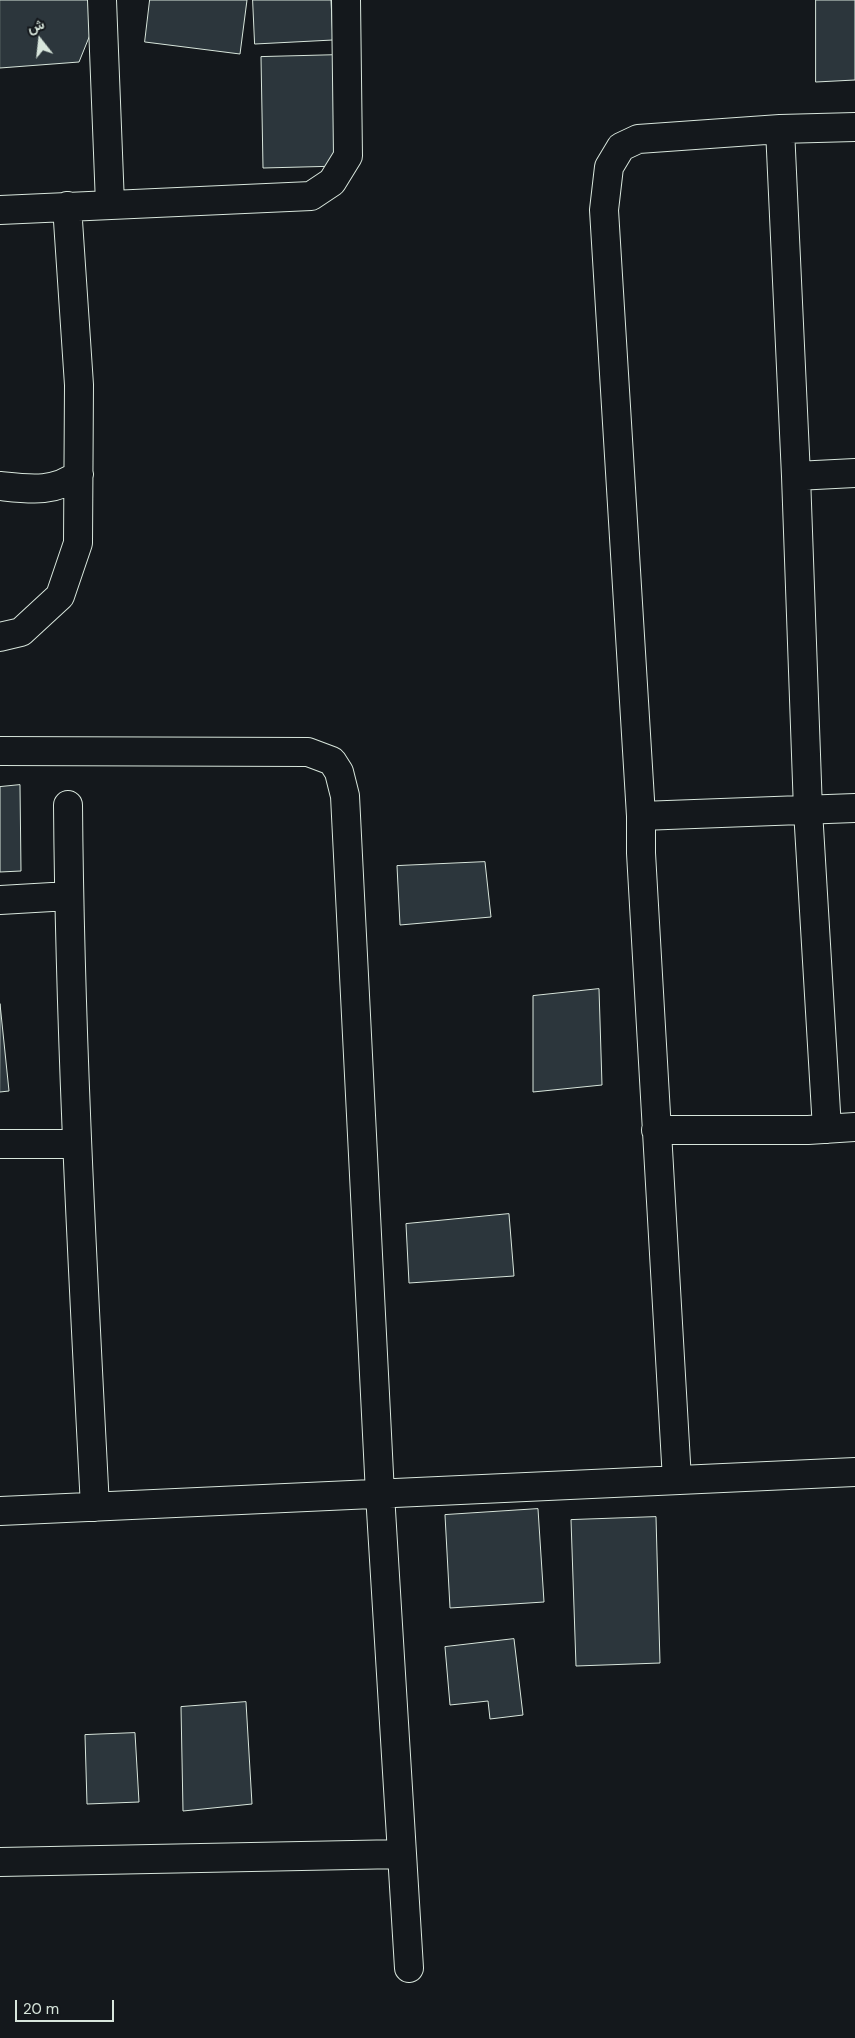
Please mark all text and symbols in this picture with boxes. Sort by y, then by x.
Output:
north arrow [15,15,65,65]
text: ش [25,15,46,37]
scale bar [18,1990,116,2022]
text: 20 m [23,1999,59,2019]

